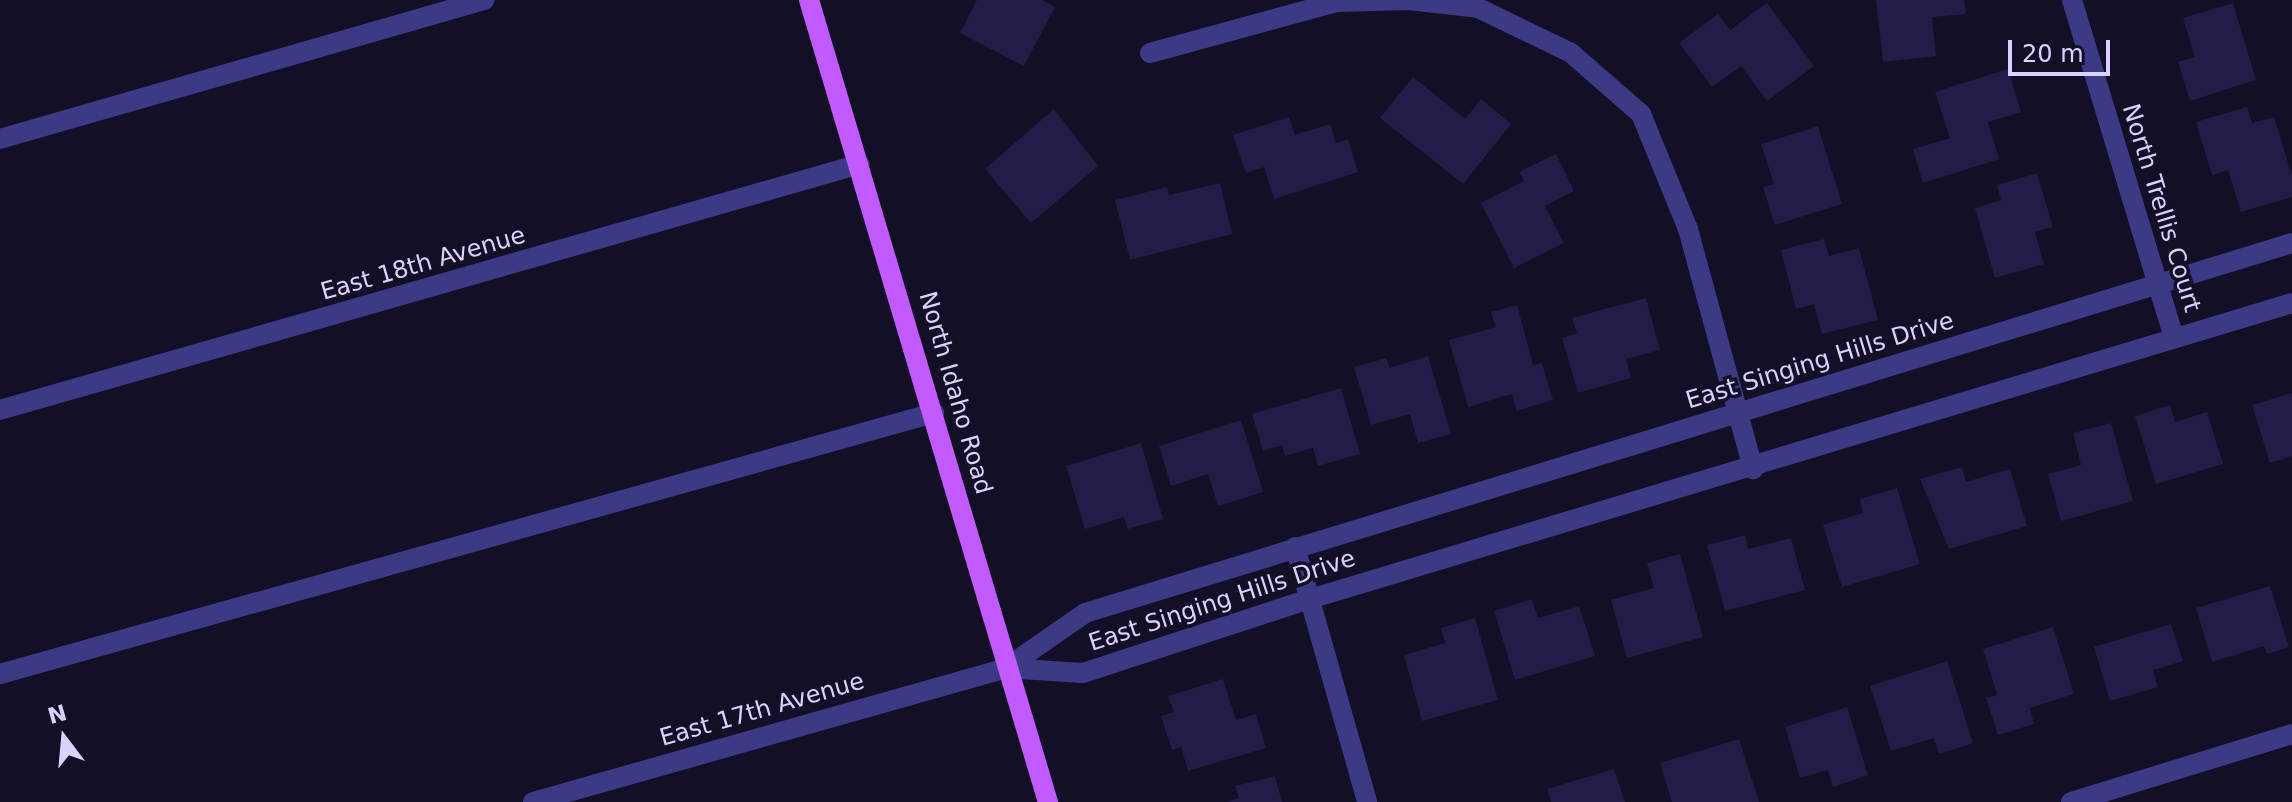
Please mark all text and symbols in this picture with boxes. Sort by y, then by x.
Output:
scale bar [2012,24,2114,74]
text: 20 m [2022,40,2084,68]
street label: North Trellis Court [2116,100,2206,316]
street label: East 18th Avenue [317,221,529,307]
street label: North Idaho Road [912,288,998,498]
street label: East Singing Hills Drive [1683,306,1957,416]
street label: East Singing Hills Drive [1085,544,1359,658]
street label: East 17th Avenue [656,667,868,753]
north arrow [24,698,104,778]
text: N [45,700,70,729]

